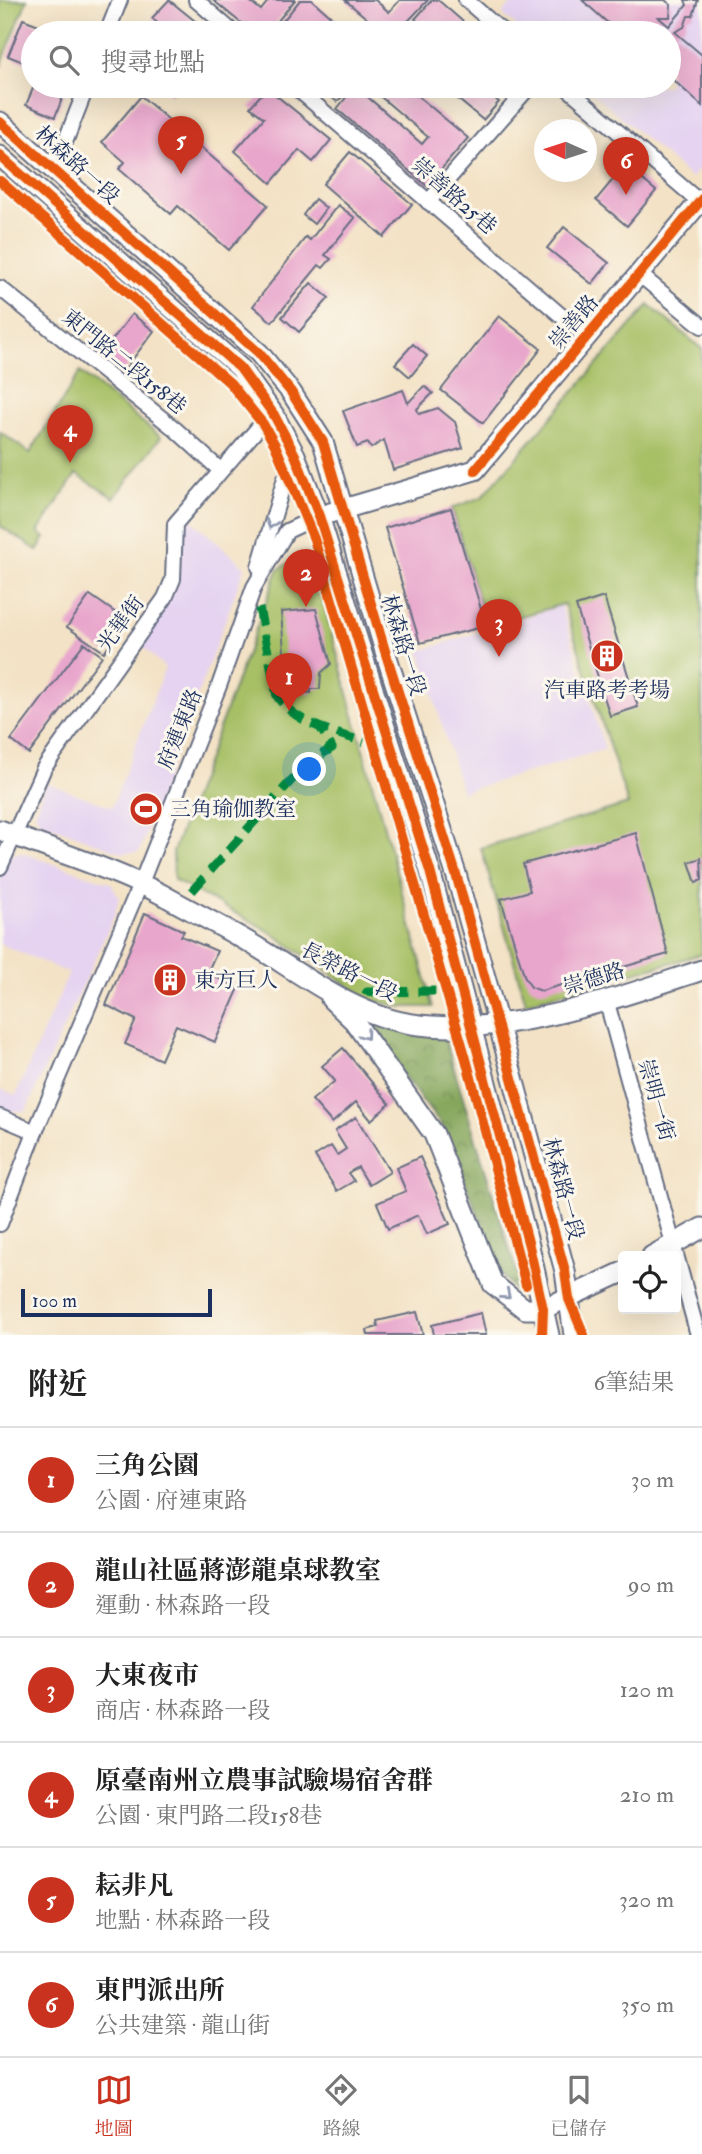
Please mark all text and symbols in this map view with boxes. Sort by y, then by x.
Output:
search box [21,21,681,98]
icon: search [45,41,83,79]
text: 搜尋地點 [101,47,205,79]
pin: 5 [158,116,204,174]
north arrow [534,119,597,182]
street label: 林森路一段 [29,120,125,210]
pin: 6 [603,137,649,195]
street label: 崇善路25巷 [406,152,502,240]
street label: 崇善路 [543,289,605,355]
street label: 東門路二段158巷 [56,304,192,420]
pin: 4 [47,405,93,463]
one-way arrow [265,517,280,529]
pin: 2 [283,549,329,607]
street label: 光華街 [92,591,150,657]
street label: 林森路一段 [375,591,431,699]
pin: 3 [476,599,522,657]
building icon: 汽車路考考場 [588,637,626,675]
pin: 1 [266,653,312,711]
place label: 汽車路考考場 [544,677,670,704]
street label: 府連東路 [152,685,208,773]
your location [292,752,326,786]
sports icon: 三角瑜伽教室 [127,790,165,828]
place label: 三角瑜伽教室 [170,796,296,823]
street label: 長榮路一段 [296,936,402,1008]
street label: 崇德路 [560,957,628,1001]
building icon: 東方巨人 [151,961,189,999]
place label: 東方巨人 [194,967,278,994]
one-way arrow [356,1027,369,1040]
street label: 崇明一街 [631,1056,681,1144]
street label: 林森路一段 [536,1135,590,1243]
map controls [618,1251,681,1314]
button: locate [618,1251,681,1314]
scale bar [21,1286,212,1318]
one-way arrow [497,1287,510,1299]
text: 100 m [32,1289,77,1313]
text: 附近 [28,1366,88,1403]
text: 6筆結果 [593,1368,674,1397]
text: 三角公園 [95,1450,199,1482]
text: 1 [47,1465,55,1494]
text: 30 m [631,1465,674,1494]
text: 公園 · 府連東路 [95,1486,247,1515]
text: 龍山社區蔣澎龍桌球教室 [95,1555,381,1587]
text: 2 [45,1570,57,1599]
text: 90 m [628,1570,674,1599]
text: 運動 · 林森路一段 [95,1591,270,1620]
text: 大東夜市 [95,1660,199,1692]
text: 3 [47,1675,55,1704]
text: 120 m [620,1675,674,1704]
text: 商店 · 林森路一段 [95,1696,270,1725]
text: 原臺南州立農事試驗場宿舍群 [95,1765,433,1797]
text: 4 [45,1780,57,1809]
text: 210 m [620,1780,674,1809]
text: 公園 · 東門路二段158巷 [95,1801,322,1830]
text: 耘非凡 [95,1870,173,1902]
text: 5 [46,1885,56,1914]
text: 320 m [619,1885,674,1914]
text: 地點 · 林森路一段 [95,1906,270,1935]
text: 東門派出所 [95,1975,225,2007]
text: 6 [45,1990,57,2019]
text: 350 m [621,1990,674,2019]
text: 公共建築 · 龍山街 [95,2011,270,2040]
tab: 地圖 [95,2071,133,2141]
tab: 路線 [322,2071,360,2141]
tab: 已儲存 [550,2071,607,2141]

